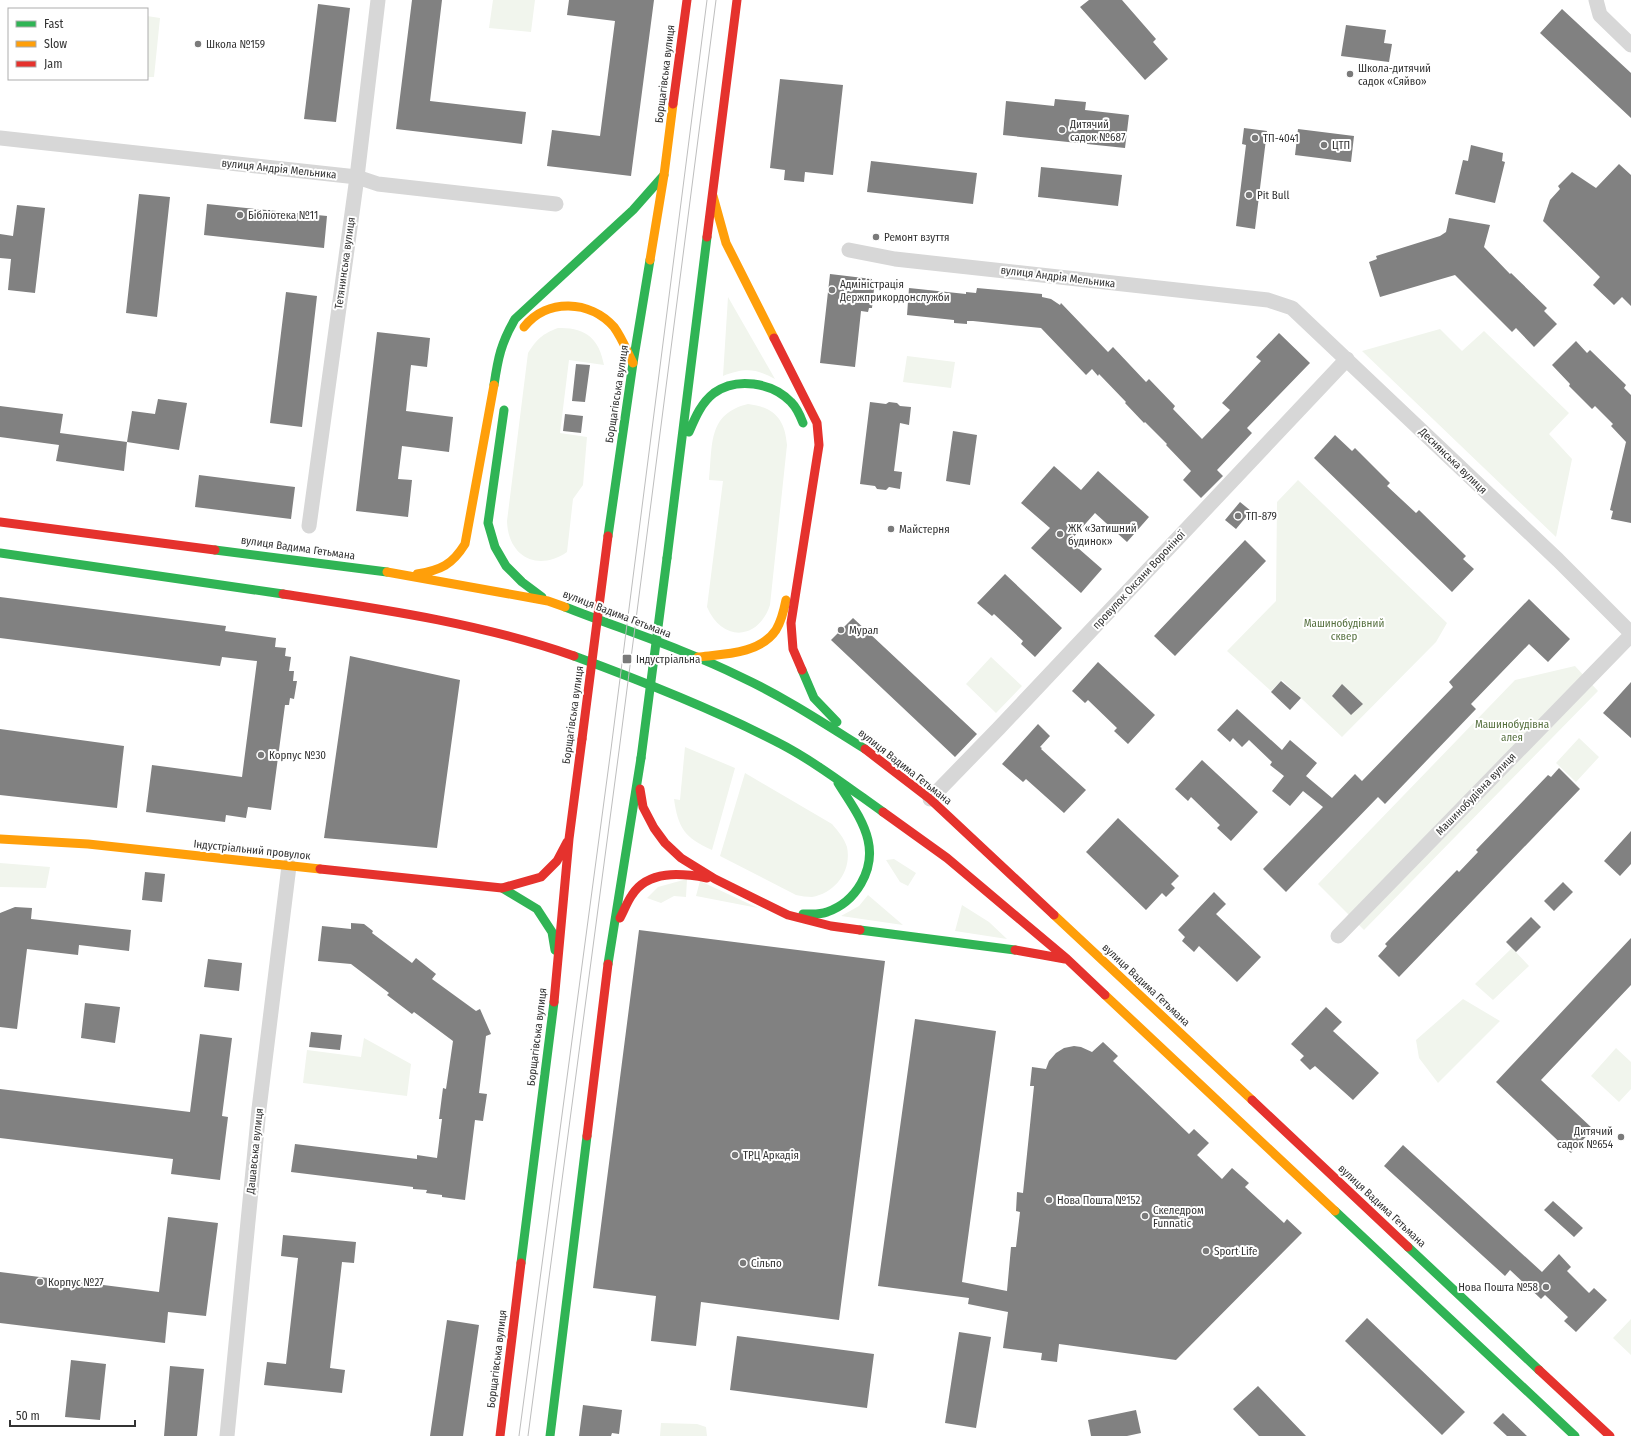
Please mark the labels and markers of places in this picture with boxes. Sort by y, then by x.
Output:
place label: Школа №159 [206,38,265,51]
marker: Школа №159 [193,39,203,49]
place label: Школа-дитячий садок «Сяйво» [1358,62,1431,88]
marker: Школа-дитячий садок «Сяйво» [1345,69,1355,79]
place label: Дитячий садок №687 [1069,118,1126,144]
marker: Дитячий садок №687 [1057,125,1067,135]
place label: ТП-4041 [1263,132,1299,145]
marker: ТП-4041 [1250,133,1260,143]
place label: ЦТП [1332,139,1350,152]
marker: ЦТП [1319,140,1329,150]
place label: Pit Bull [1257,189,1289,202]
marker: Pit Bull [1244,190,1254,200]
place label: Бібліотека №11 [248,209,318,222]
marker: Бібліотека №11 [235,210,245,220]
place label: Ремонт взуття [884,231,950,244]
marker: Ремонт взуття [871,232,881,242]
place label: Адміністрація Держприкордонслужби [839,278,950,304]
marker: Адміністрація Держприкордонслужби [827,285,837,295]
place label: ТП-879 [1246,510,1277,523]
marker: ТП-879 [1233,511,1243,521]
place label: ЖК «Затишний будинок» [1068,522,1137,548]
place label: Майстерня [899,523,950,536]
marker: Майстерня [886,524,896,534]
marker: ЖК «Затишний будинок» [1055,529,1065,539]
place label: Мурал [849,624,879,637]
marker: Мурал [836,625,846,635]
marker: Індустріальна [621,653,633,665]
place label: Індустріальна [636,653,700,666]
place label: Корпус №30 [269,749,326,762]
marker: Корпус №30 [256,750,266,760]
place label: Дитячий садок №654 [1557,1125,1614,1151]
marker: Дитячий садок №654 [1616,1132,1626,1142]
place label: ТРЦ Аркадія [743,1149,799,1162]
marker: ТРЦ Аркадія [730,1150,740,1160]
place label: Нова Пошта №152 [1057,1194,1140,1207]
marker: Нова Пошта №152 [1044,1195,1054,1205]
place label: Скеледром Funnatic [1153,1204,1204,1230]
marker: Скеледром Funnatic [1140,1211,1150,1221]
place label: Sport Life [1214,1245,1257,1258]
marker: Sport Life [1201,1246,1211,1256]
place label: Сільпо [751,1257,782,1270]
marker: Сільпо [738,1258,748,1268]
place label: Корпус №27 [48,1276,104,1289]
marker: Корпус №27 [35,1277,45,1287]
place label: Нова Пошта №58 [1458,1281,1538,1294]
marker: Нова Пошта №58 [1541,1282,1551,1292]

